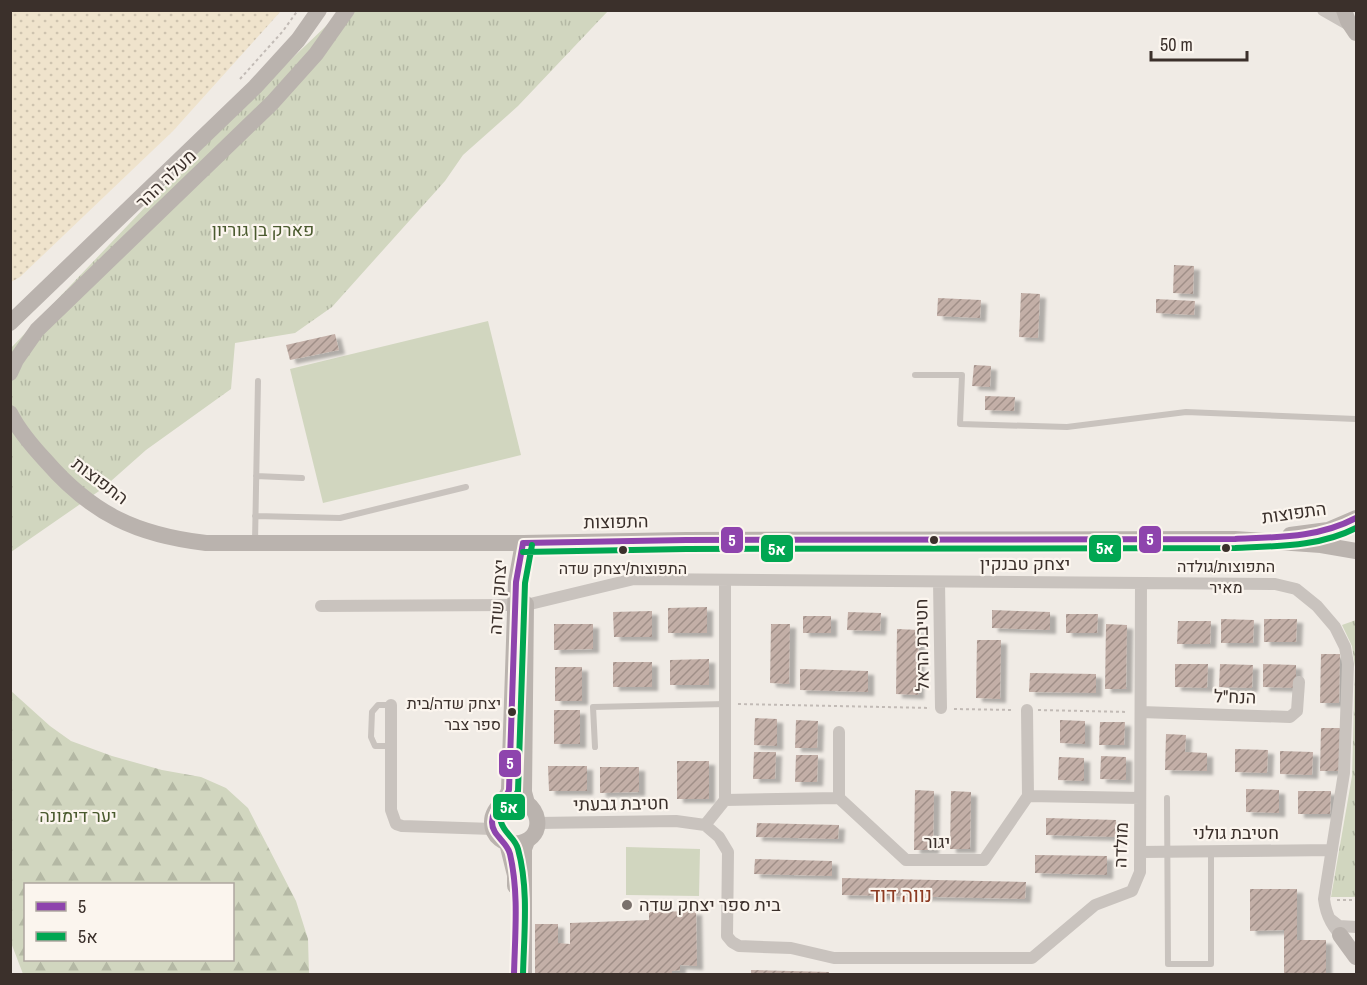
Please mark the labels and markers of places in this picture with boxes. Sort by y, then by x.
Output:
unlabelled marker [928,534,940,546]
marker: התפוצות/גולדה מאיר [1220,542,1232,554]
marker: התפוצות/יצחק שדה [617,544,629,556]
place label: התפוצות/גולדה מאיר [1177,555,1275,598]
place label: התפוצות/יצחק שדה [559,557,687,579]
place label: יצחק שדה/בית ספר צבר [407,692,501,735]
marker: יצחק שדה/בית ספר צבר [506,706,518,718]
place label: בית ספר יצחק שדה [639,892,781,917]
marker: בית ספר יצחק שדה [620,898,634,912]

